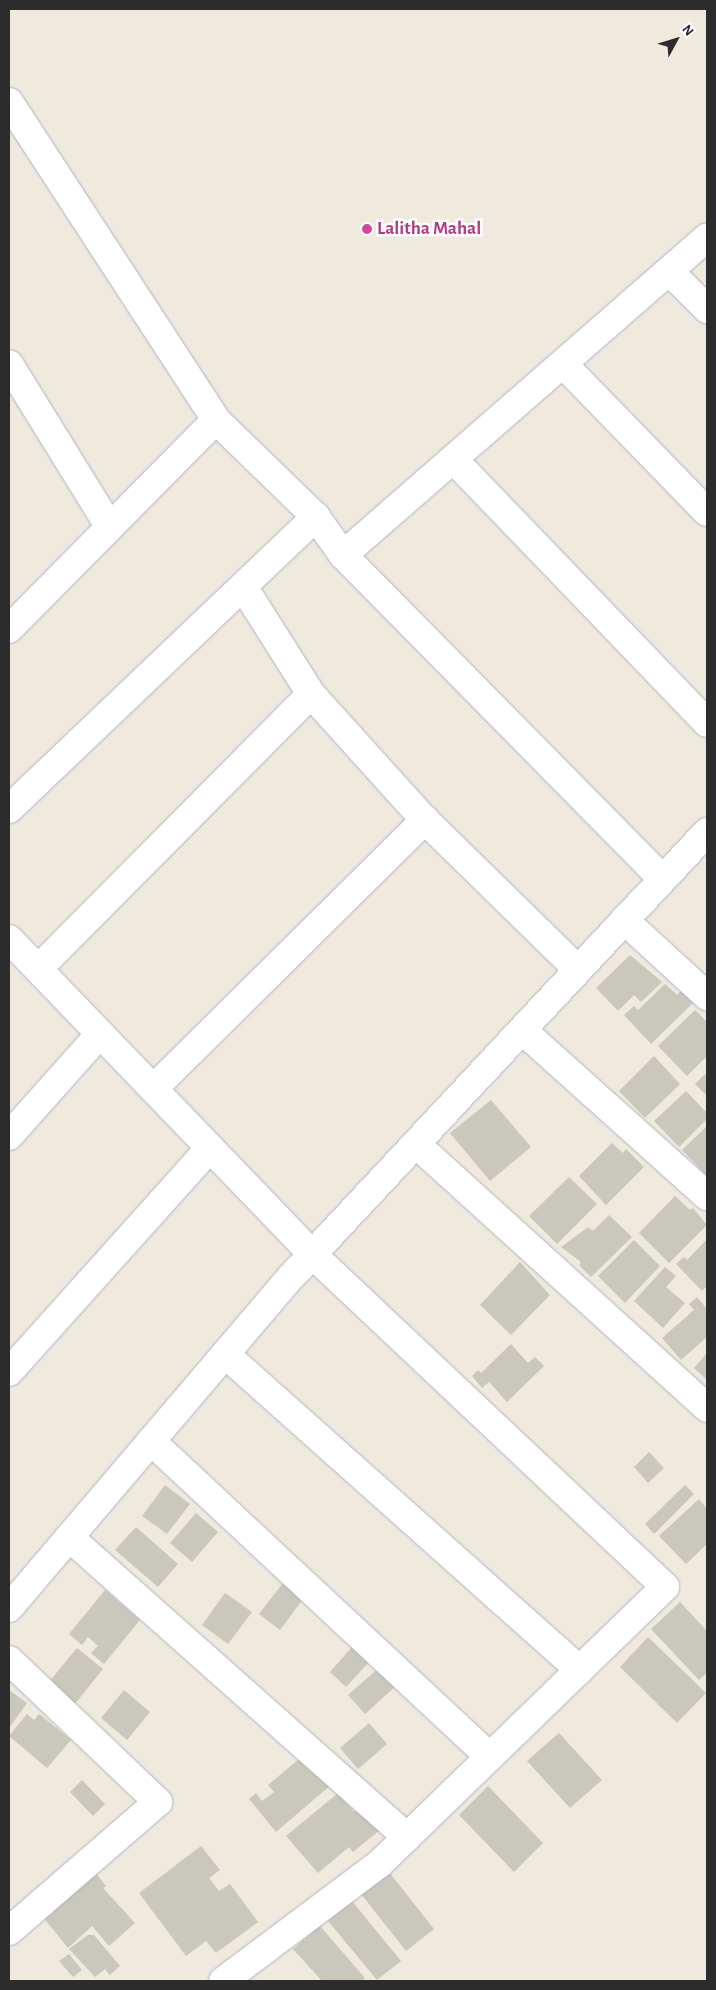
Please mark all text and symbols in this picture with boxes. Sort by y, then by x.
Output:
north arrow [651,15,701,65]
text: N [679,22,696,39]
place label: Lalitha Mahal [377,218,481,240]
marker: Lalitha Mahal [361,223,373,235]

